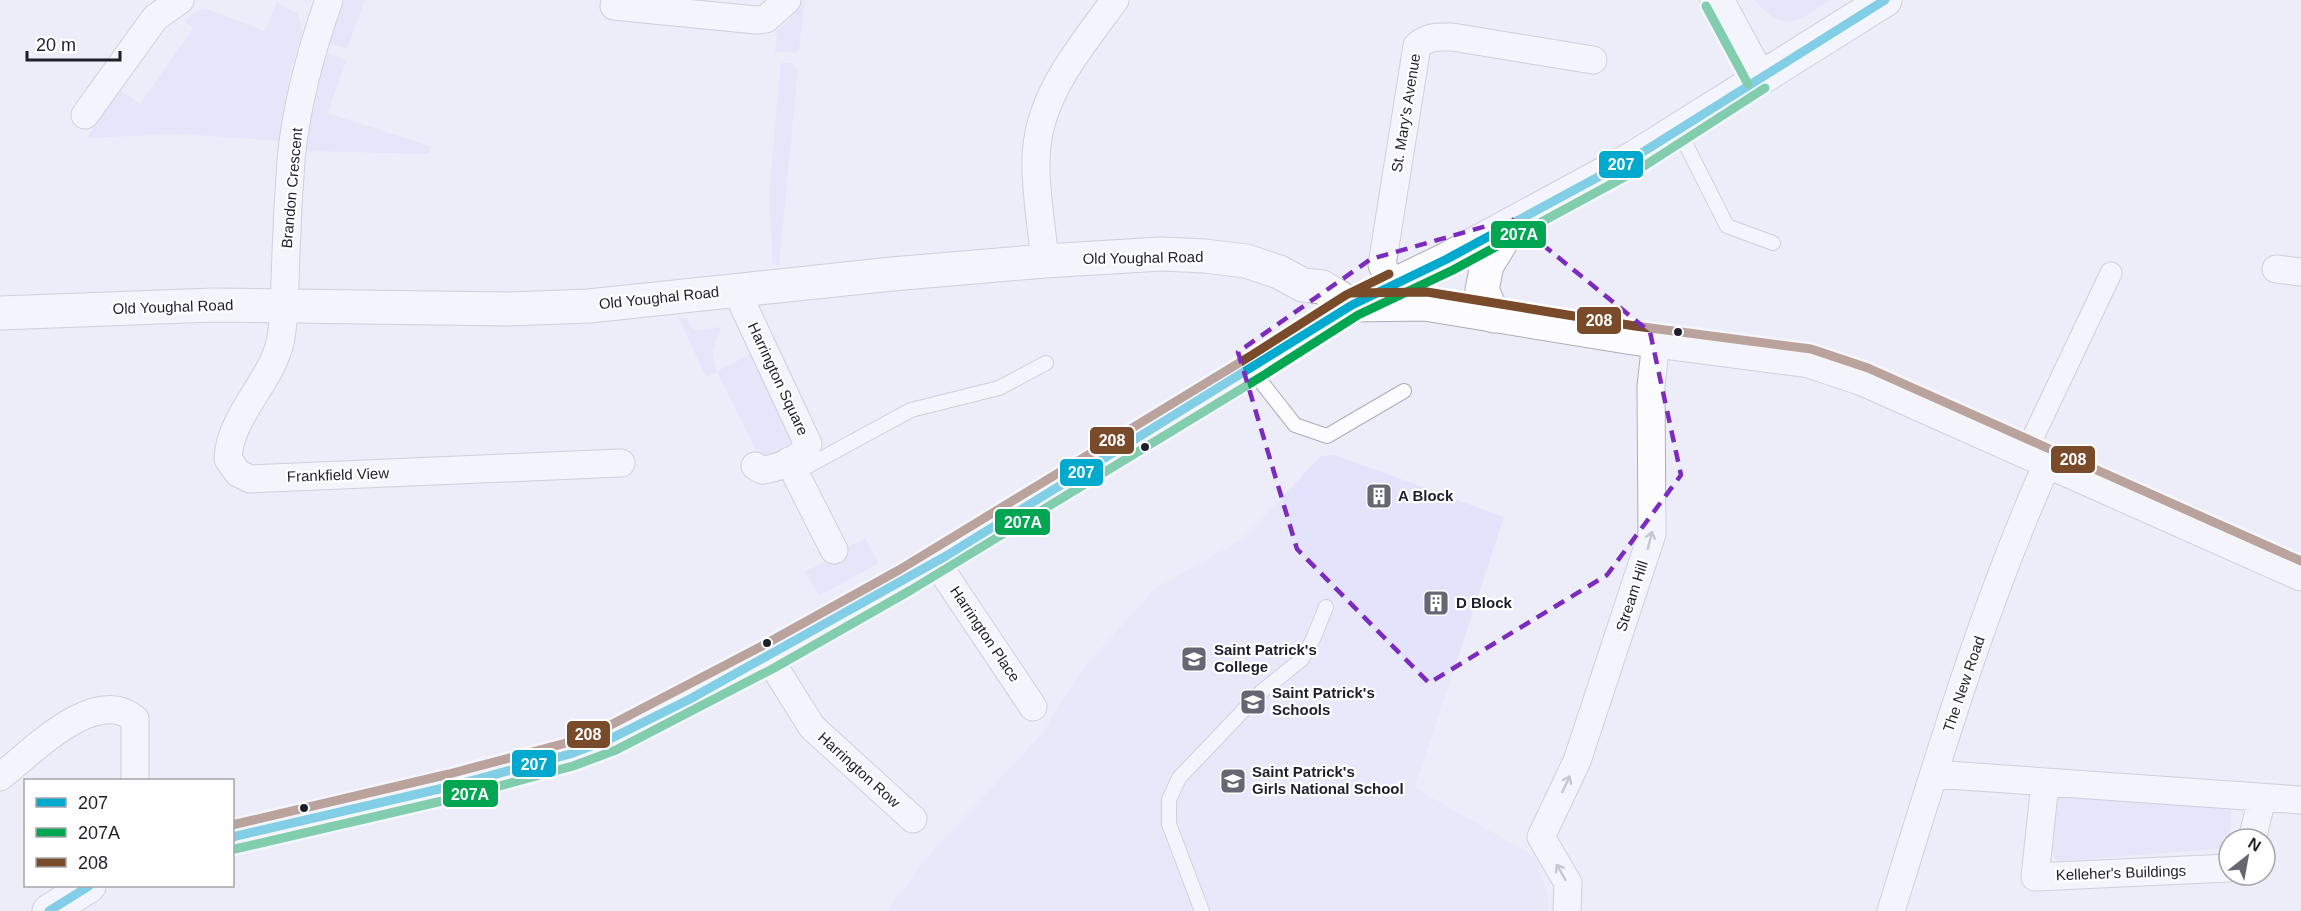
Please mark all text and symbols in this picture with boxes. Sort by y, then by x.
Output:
scale bar [27,24,120,62]
text: 20 m [36,35,76,55]
street label: St. Mary's Avenue [1388,52,1423,174]
street label: Brandon Crescent [278,126,305,249]
line badge: 207 [1598,150,1644,179]
text: 207 [1608,156,1634,173]
line badge: 207A [1490,220,1547,249]
text: 207A [1500,226,1539,243]
street label: Old Youghal Road [1082,248,1204,267]
street label: Old Youghal Road [598,283,720,312]
street label: Old Youghal Road [112,296,234,317]
line badge: 208 [1576,306,1622,335]
text: 208 [1586,312,1612,329]
street label: Harrington Square [745,320,812,438]
unlabelled marker [1672,326,1684,338]
line badge: 208 [1089,426,1135,455]
text: 208 [1099,432,1125,449]
unlabelled marker [1139,441,1151,453]
line badge: 208 [2050,445,2096,474]
text: 208 [2060,451,2086,468]
line badge: 207 [1059,458,1104,487]
street label: Frankfield View [287,464,390,485]
text: 207 [1068,464,1094,481]
building icon: A Block [1364,481,1394,511]
place label: A Block [1398,487,1454,504]
line badge: 207A [994,508,1051,536]
text: 207A [1004,514,1043,531]
one-way arrow [1644,531,1656,550]
street label: Stream Hill [1612,558,1651,633]
street label: Harrington Place [947,583,1024,685]
building icon: D Block [1421,588,1451,618]
place label: D Block [1456,594,1513,611]
street label: The New Road [1939,634,1988,734]
unlabelled marker [761,637,773,649]
place label: Saint Patrick's College [1214,641,1317,675]
school or university icon: Saint Patrick's College [1179,644,1209,674]
place label: Saint Patrick's Schools [1272,684,1375,718]
school or university icon: Saint Patrick's Schools [1238,687,1268,717]
line badge: 208 [566,720,611,749]
text: 208 [575,726,601,743]
street label: Harrington Row [815,728,904,811]
line badge: 207 [511,749,557,778]
text: 207 [521,756,547,773]
place label: Saint Patrick's Girls National School [1252,763,1404,797]
school or university icon: Saint Patrick's Girls National School [1218,766,1248,796]
one-way arrow [1560,775,1572,793]
legend [24,779,234,887]
line badge: 207A [442,779,499,808]
text: 207A [451,786,490,803]
text: 207 [78,793,108,813]
unlabelled marker [298,802,310,814]
text: 207A [78,823,120,843]
north arrow [2217,827,2277,887]
text: N [2245,834,2264,855]
text: 208 [78,853,108,873]
street label: Kelleher's Buildings [2056,862,2186,883]
one-way arrow [1555,864,1567,881]

